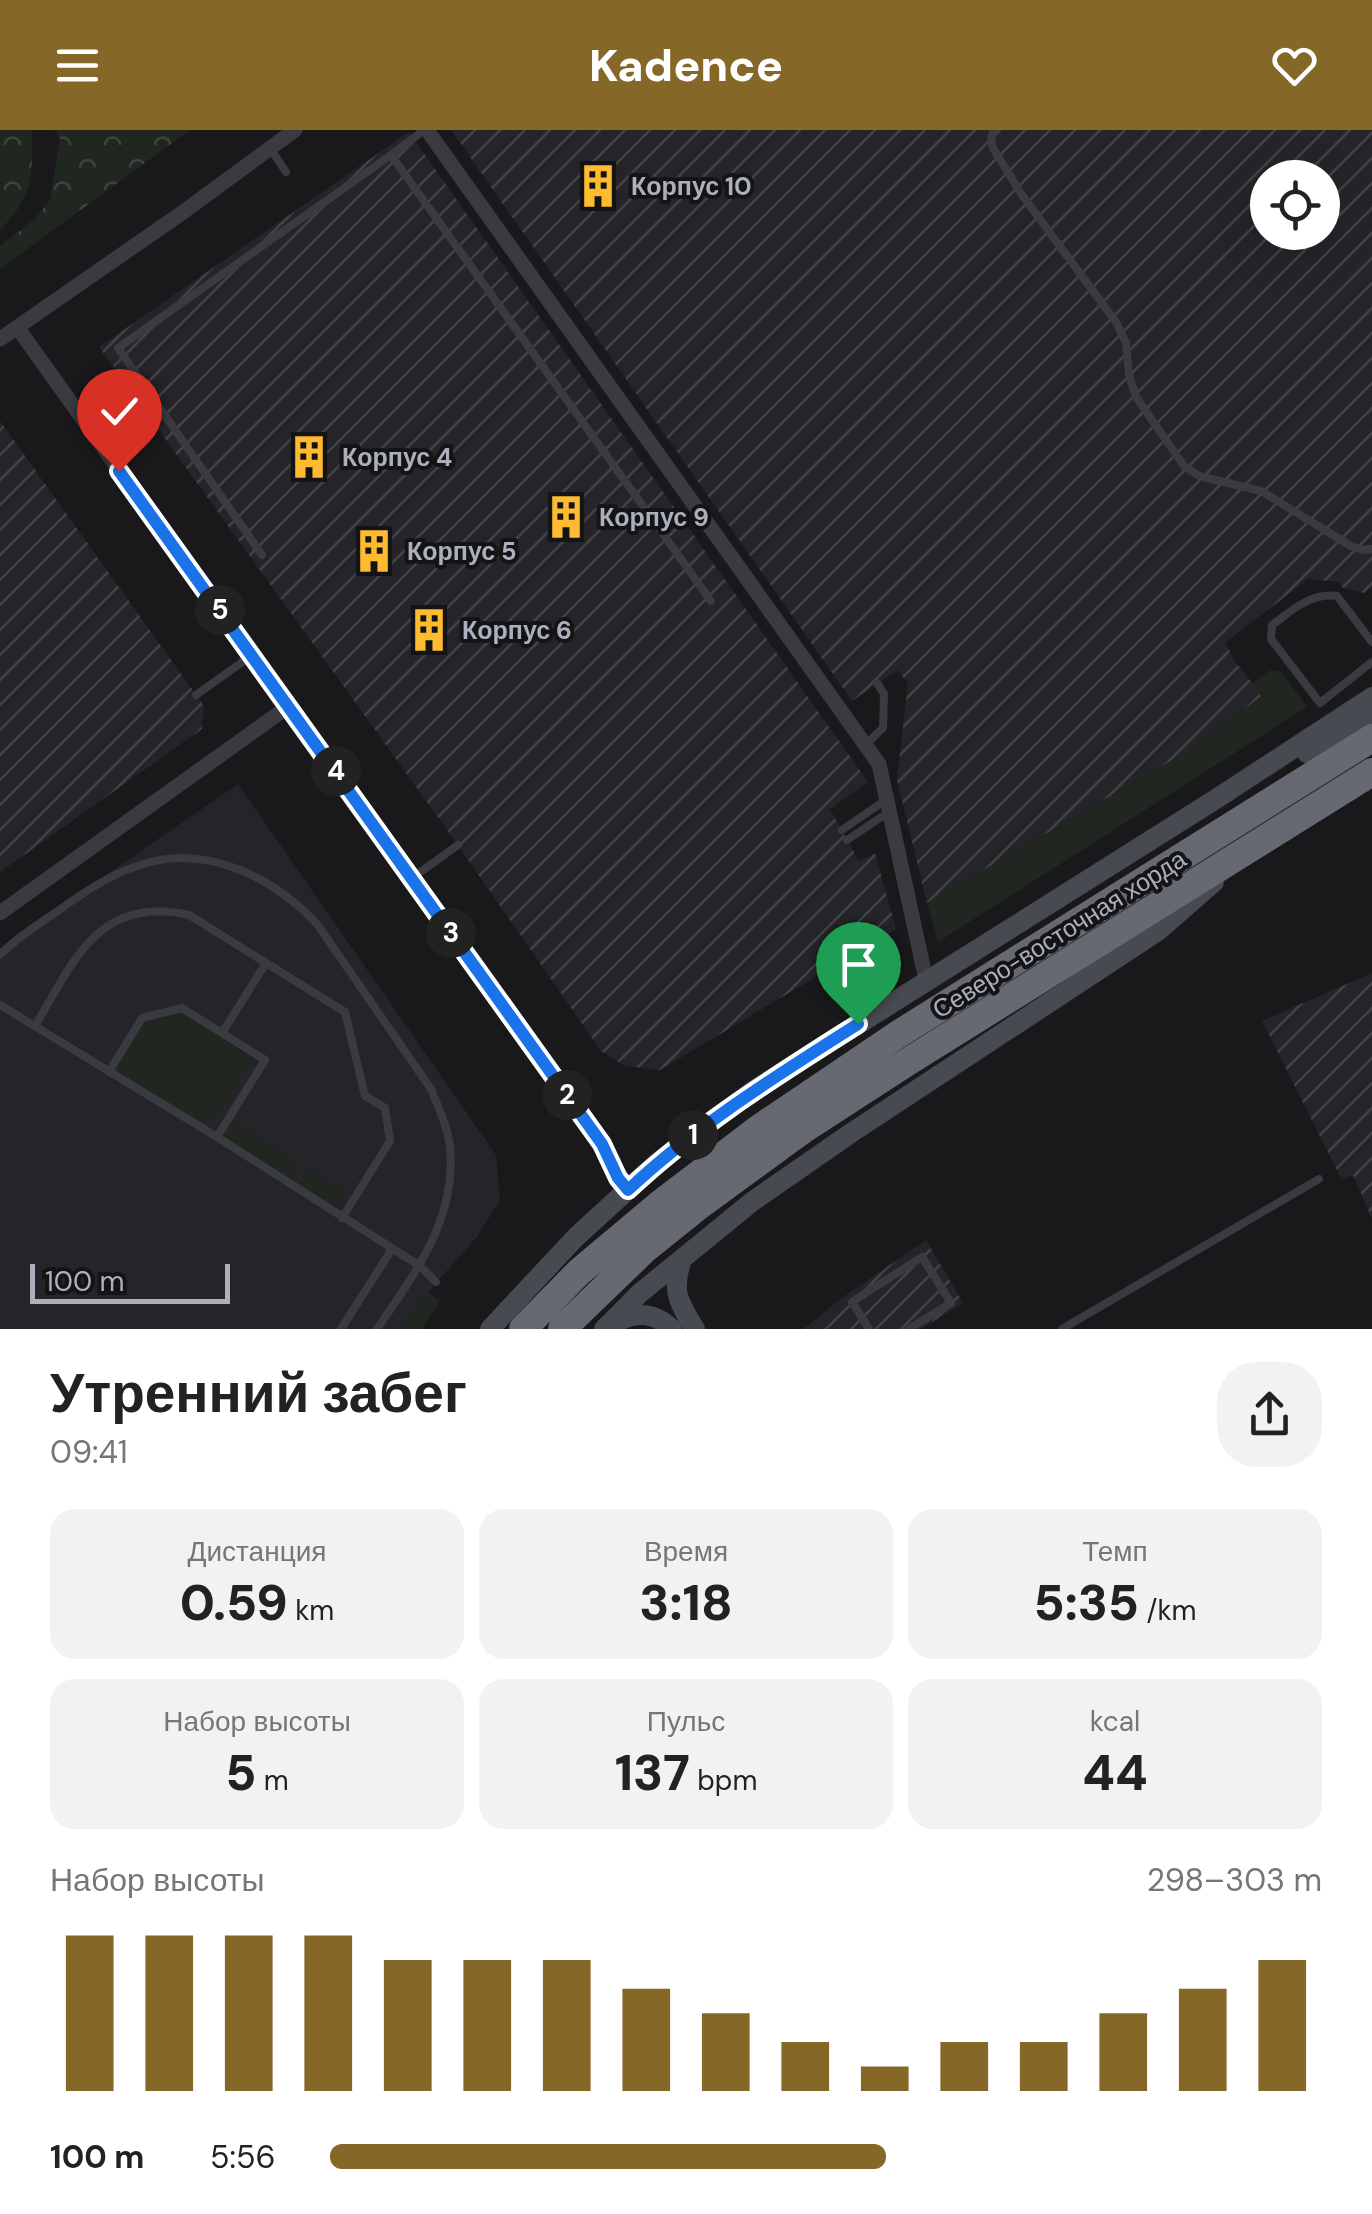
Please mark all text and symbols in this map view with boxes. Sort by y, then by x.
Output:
text: Kadence [589,36,783,95]
icon: menu [50,38,105,93]
icon: heart [1267,38,1322,93]
map controls [1250,160,1340,250]
button: locate [1250,160,1340,250]
building icon: Корпус 10 [574,162,622,210]
place label: Корпус 10 [631,170,752,203]
pin [77,369,162,472]
icon: check [92,384,147,439]
building icon: Корпус 4 [285,433,333,481]
place label: Корпус 4 [342,441,452,474]
building icon: Корпус 9 [542,493,590,541]
place label: Корпус 9 [599,501,709,534]
building icon: Корпус 5 [350,527,398,575]
place label: Корпус 5 [407,535,517,568]
pin: 5 [195,585,245,635]
text: 5 [211,591,229,628]
building icon: Корпус 6 [405,606,453,654]
place label: Корпус 6 [462,614,572,647]
pin: 4 [311,746,361,796]
text: 4 [327,752,345,789]
street label: Северо-восточная хорда [926,843,1192,1026]
pin: 3 [426,908,476,958]
text: 3 [443,914,459,951]
pin [816,922,901,1025]
icon: arrive [831,937,886,992]
pin: 2 [542,1070,592,1120]
text: 2 [559,1076,575,1113]
pin: 1 [668,1110,718,1160]
text: 1 [688,1116,698,1153]
scale bar [30,1259,230,1304]
text: 100 m [45,1263,124,1300]
text: Утренний забег [50,1357,467,1429]
button: share [1217,1362,1322,1467]
text: 09:41 [50,1431,128,1473]
text: Дистанция [188,1533,327,1570]
text: Время [644,1533,728,1570]
text: Темп [1082,1533,1148,1570]
text: 0.59 [180,1570,288,1636]
text: 3:18 [639,1570,733,1636]
text: 5:35 [1034,1570,1139,1636]
text: km [288,1592,334,1629]
text: /km [1139,1592,1196,1629]
text: Набор высоты [163,1703,351,1740]
text: Пульс [647,1703,725,1740]
text: kcal [1090,1703,1140,1740]
text: 5 [225,1740,256,1806]
text: 137 [615,1740,690,1806]
text: 44 [1082,1740,1148,1806]
text: m [256,1762,289,1799]
text: bpm [690,1762,757,1799]
text: Набор высоты [50,1859,264,1901]
text: 298–303 m [1147,1859,1322,1901]
text: 100 m [50,2136,144,2178]
text: 5:56 [210,2136,276,2178]

